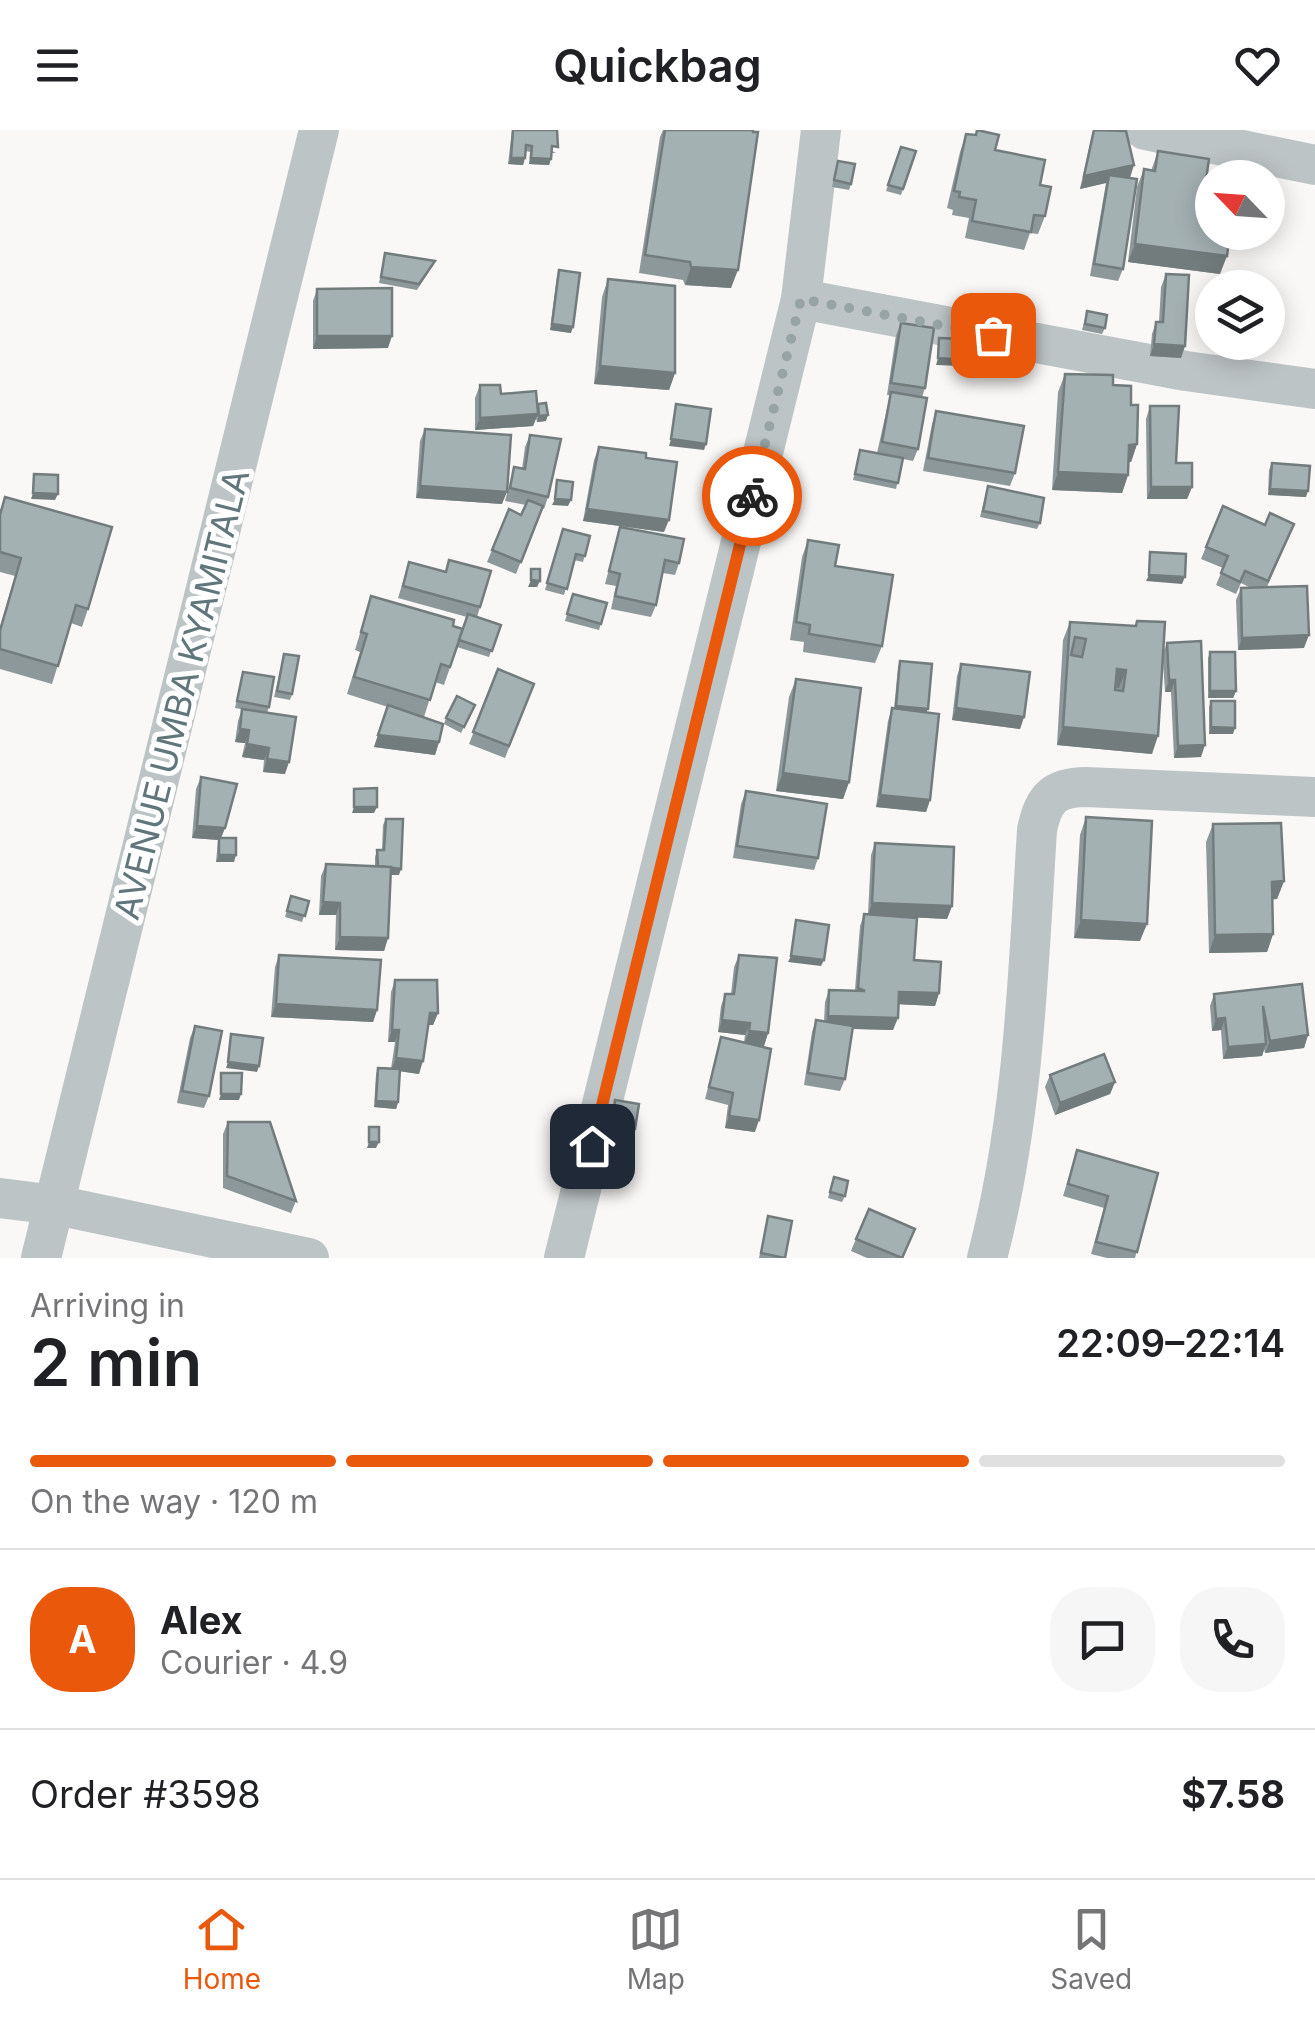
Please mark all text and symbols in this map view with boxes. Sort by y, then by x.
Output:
icon: menu [30,38,85,93]
text: Quickbag [553,38,762,93]
icon: heart [1230,38,1285,93]
north arrow [1195,160,1285,250]
map controls [1195,160,1285,360]
button: layers [1195,270,1285,360]
pin [951,293,1036,378]
icon: bag [966,308,1021,363]
courier [702,446,802,546]
street label: AVENUE UMBA KYAMITALA [105,465,257,923]
icon: bike [725,469,780,524]
pin [550,1104,635,1189]
icon: home [565,1119,620,1174]
text: Arriving in [30,1286,185,1325]
text: 22:09–22:14 [1056,1320,1285,1366]
text: 2 min [30,1323,202,1402]
text: On the way · 120 m [30,1482,318,1521]
button: chat [1050,1587,1155,1692]
button: phone [1180,1587,1285,1692]
text: Alex [160,1597,243,1643]
text: A [68,1616,97,1662]
text: Courier · 4.9 [160,1643,348,1682]
text: Order #3598 [30,1771,261,1817]
text: $7.58 [1181,1771,1285,1817]
tab: Home [183,1902,261,1996]
tab: Map [627,1902,685,1996]
tab: Saved [1050,1902,1132,1996]

